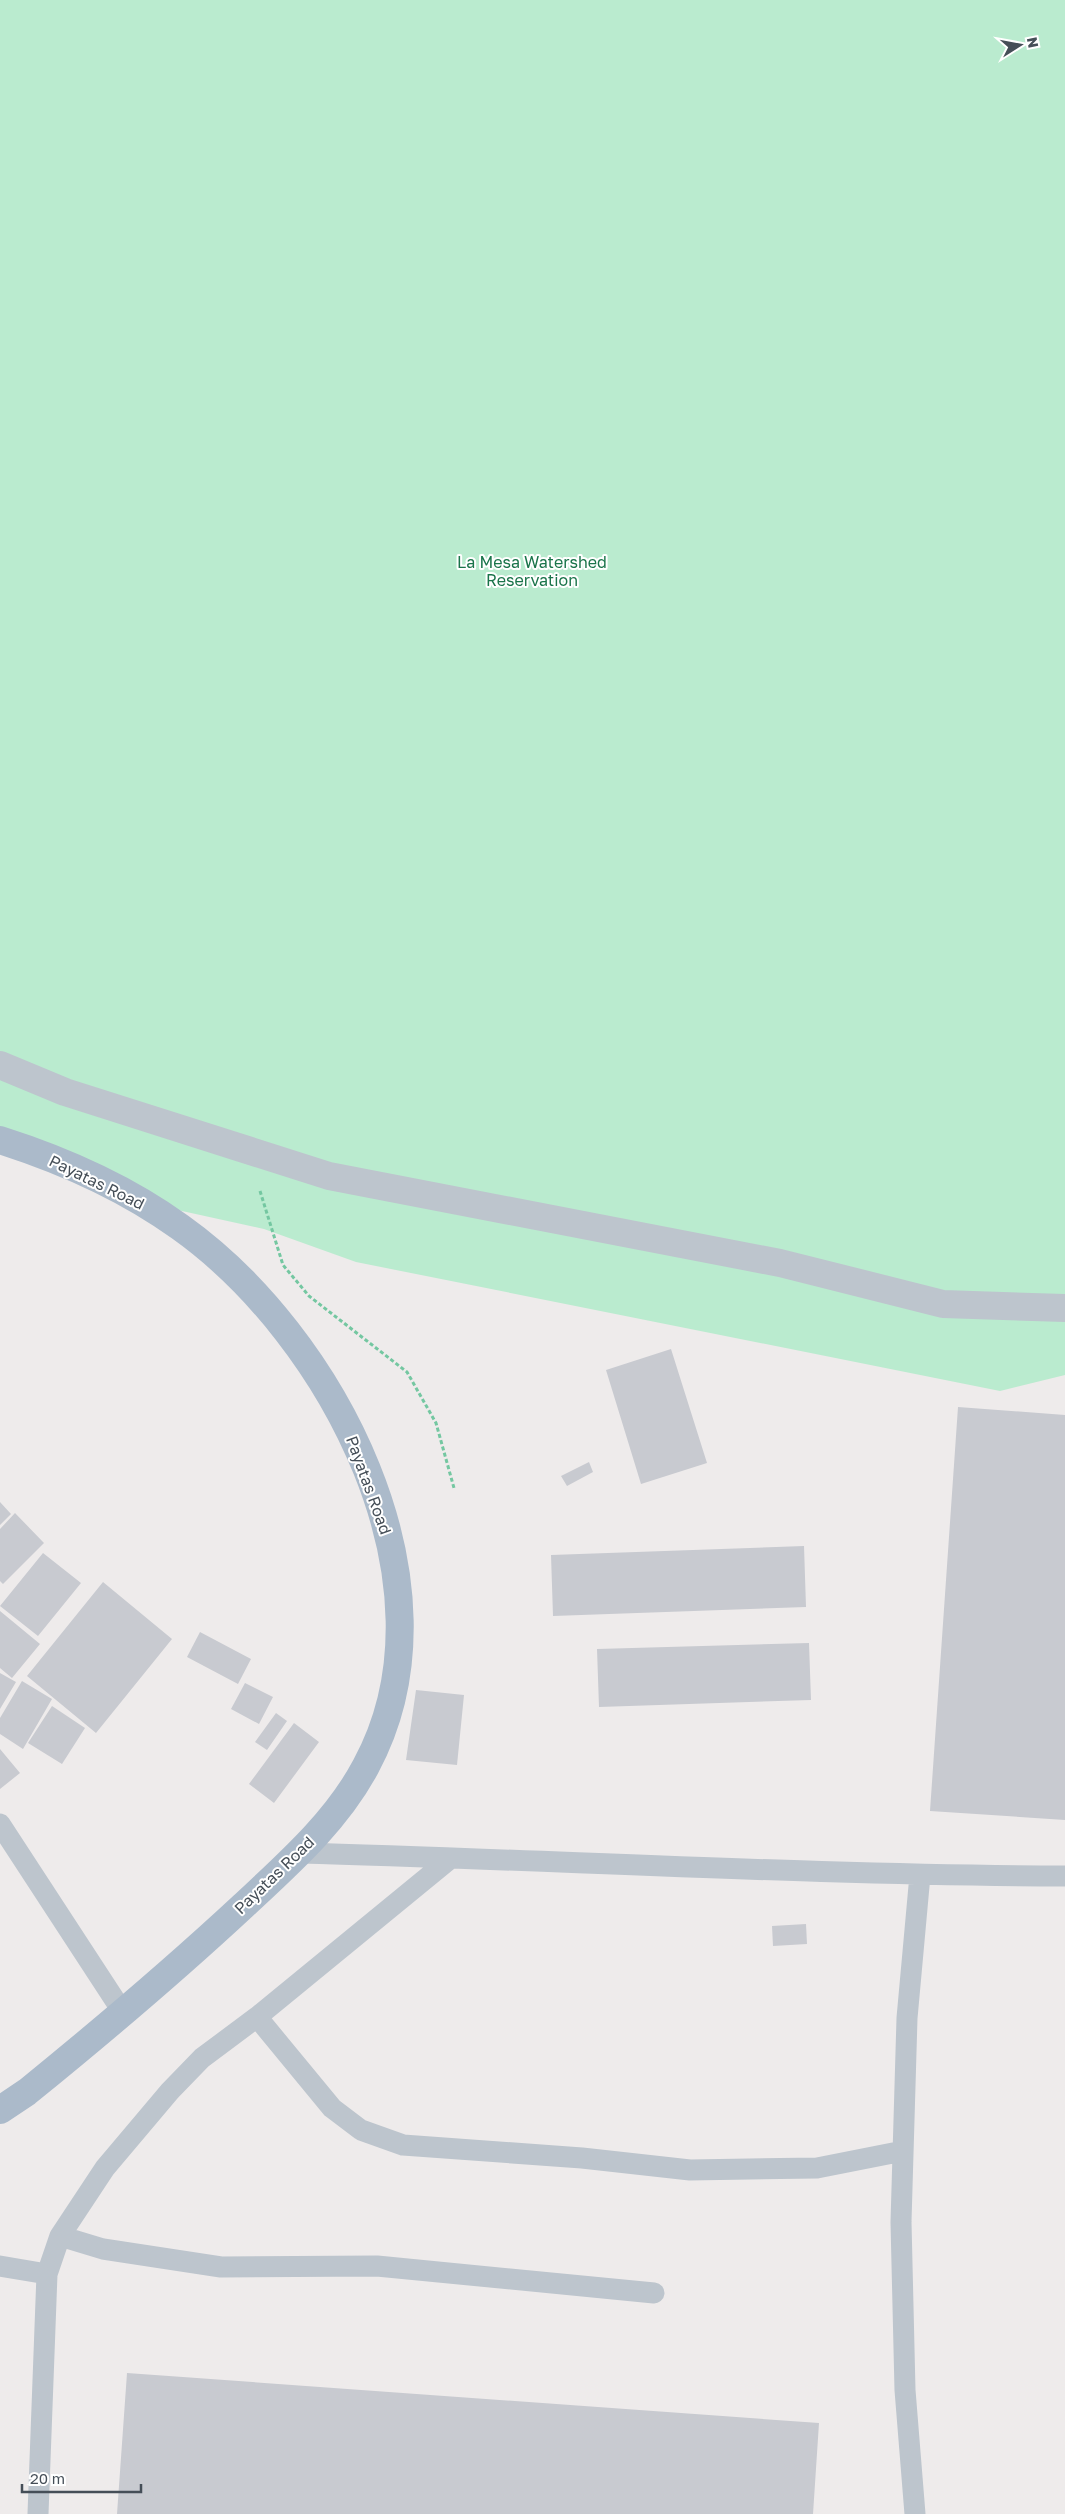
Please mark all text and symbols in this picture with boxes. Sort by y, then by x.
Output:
north arrow [995,20,1045,70]
text: N [1024,36,1043,49]
park label: La Mesa Watershed Reservation [457,552,607,590]
street label: Payatas Road [46,1150,148,1214]
street label: Payatas Road [342,1433,396,1537]
street label: Payatas Road [230,1832,318,1918]
scale bar [22,2462,141,2494]
text: 20 m [30,2469,65,2487]

